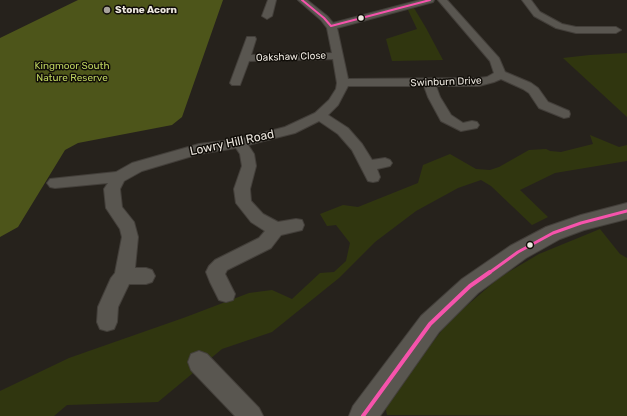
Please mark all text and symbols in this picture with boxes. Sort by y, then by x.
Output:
place label: Stone Acorn [115,4,177,16]
marker: Stone Acorn [102,5,112,15]
unlabelled marker [356,13,366,23]
street label: Oakshaw Close [256,50,326,64]
park label: Kingmoor South Nature Reserve [34,60,110,84]
street label: Swinburn Drive [410,75,482,89]
street label: Lowry Hill Road [189,127,275,159]
unlabelled marker [525,240,535,250]

